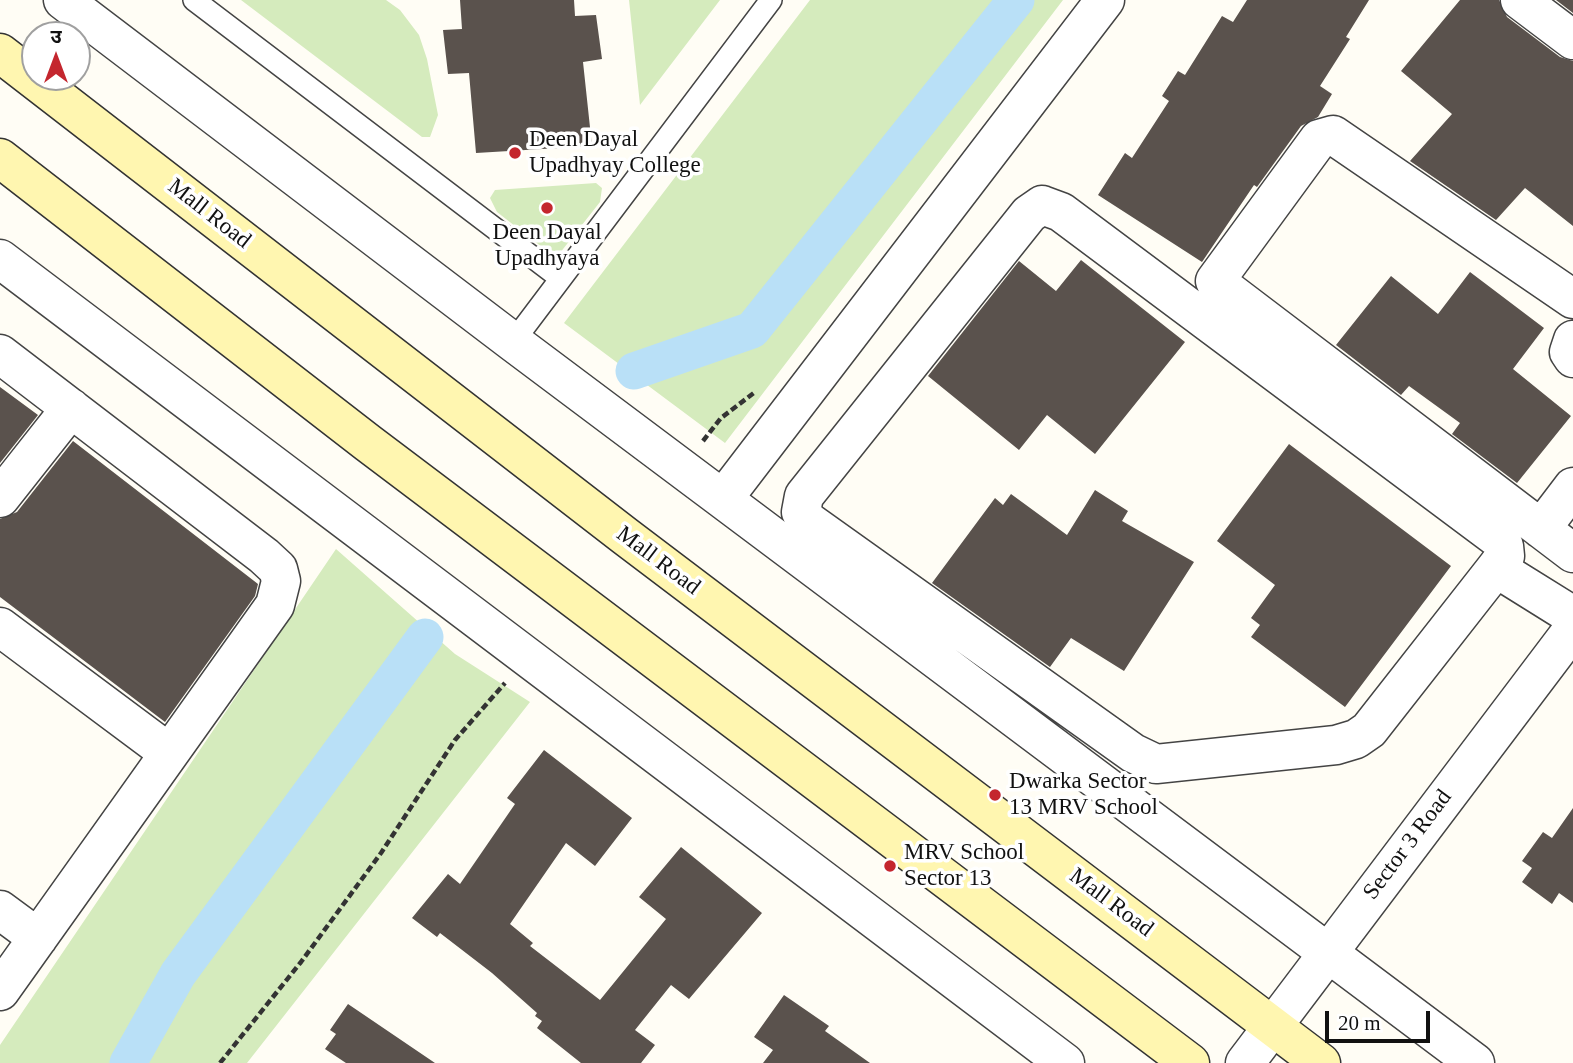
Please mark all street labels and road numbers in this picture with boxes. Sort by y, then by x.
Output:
street label: Mall Road [162,173,256,255]
street label: Mall Road [611,521,705,601]
street label: Sector 3 Road [1358,785,1458,905]
street label: Mall Road [1064,863,1158,943]

